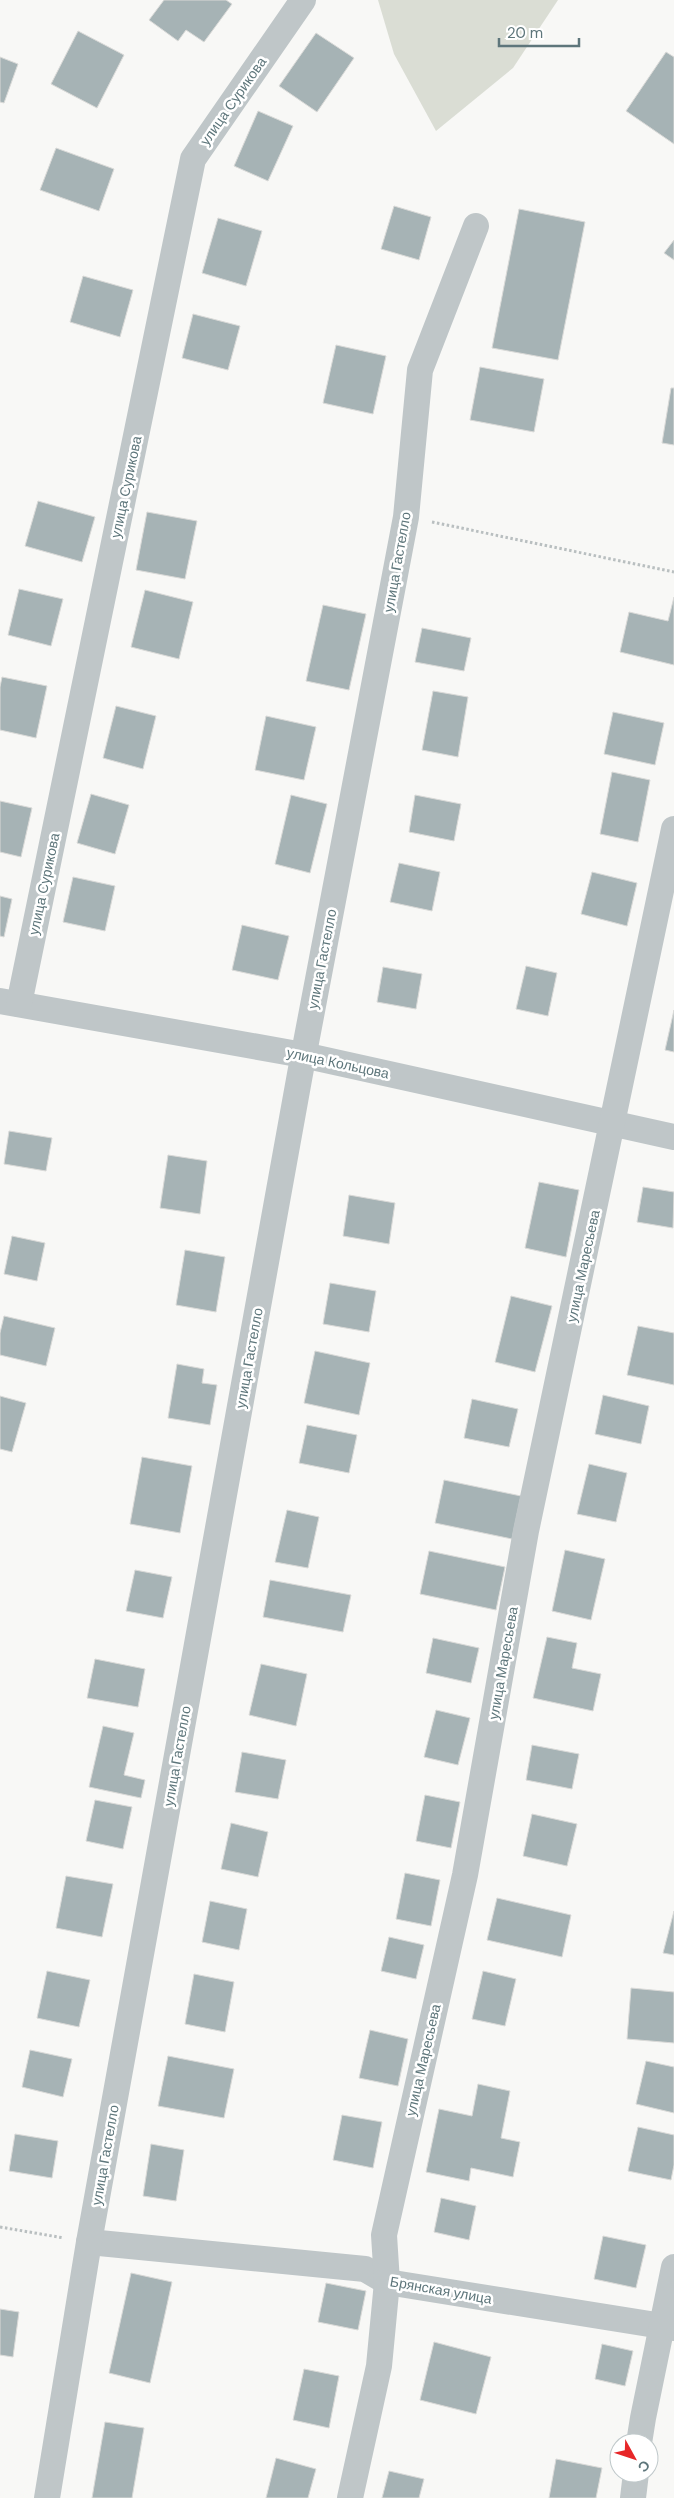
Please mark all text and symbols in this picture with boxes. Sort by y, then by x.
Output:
scale bar [499,15,579,47]
text: 20 m [507,23,543,43]
street label: улица Сурикова [196,53,270,149]
street label: улица Сурикова [106,434,146,540]
street label: улица Гастелло [379,510,415,614]
street label: улица Сурикова [24,831,64,937]
street label: улица Гастелло [303,907,341,1011]
street label: улица Кольцова [285,1043,391,1083]
street label: улица Маресьева [562,1208,604,1324]
street label: улица Гастелло [231,1306,267,1410]
street label: улица Маресьева [484,1605,522,1721]
street label: улица Гастелло [159,1704,195,1808]
street label: улица Маресьева [401,2002,445,2118]
street label: улица Гастелло [87,2103,123,2207]
street label: Брянская улица [389,2272,494,2308]
north arrow [609,2433,659,2483]
text: С [634,2457,654,2476]

